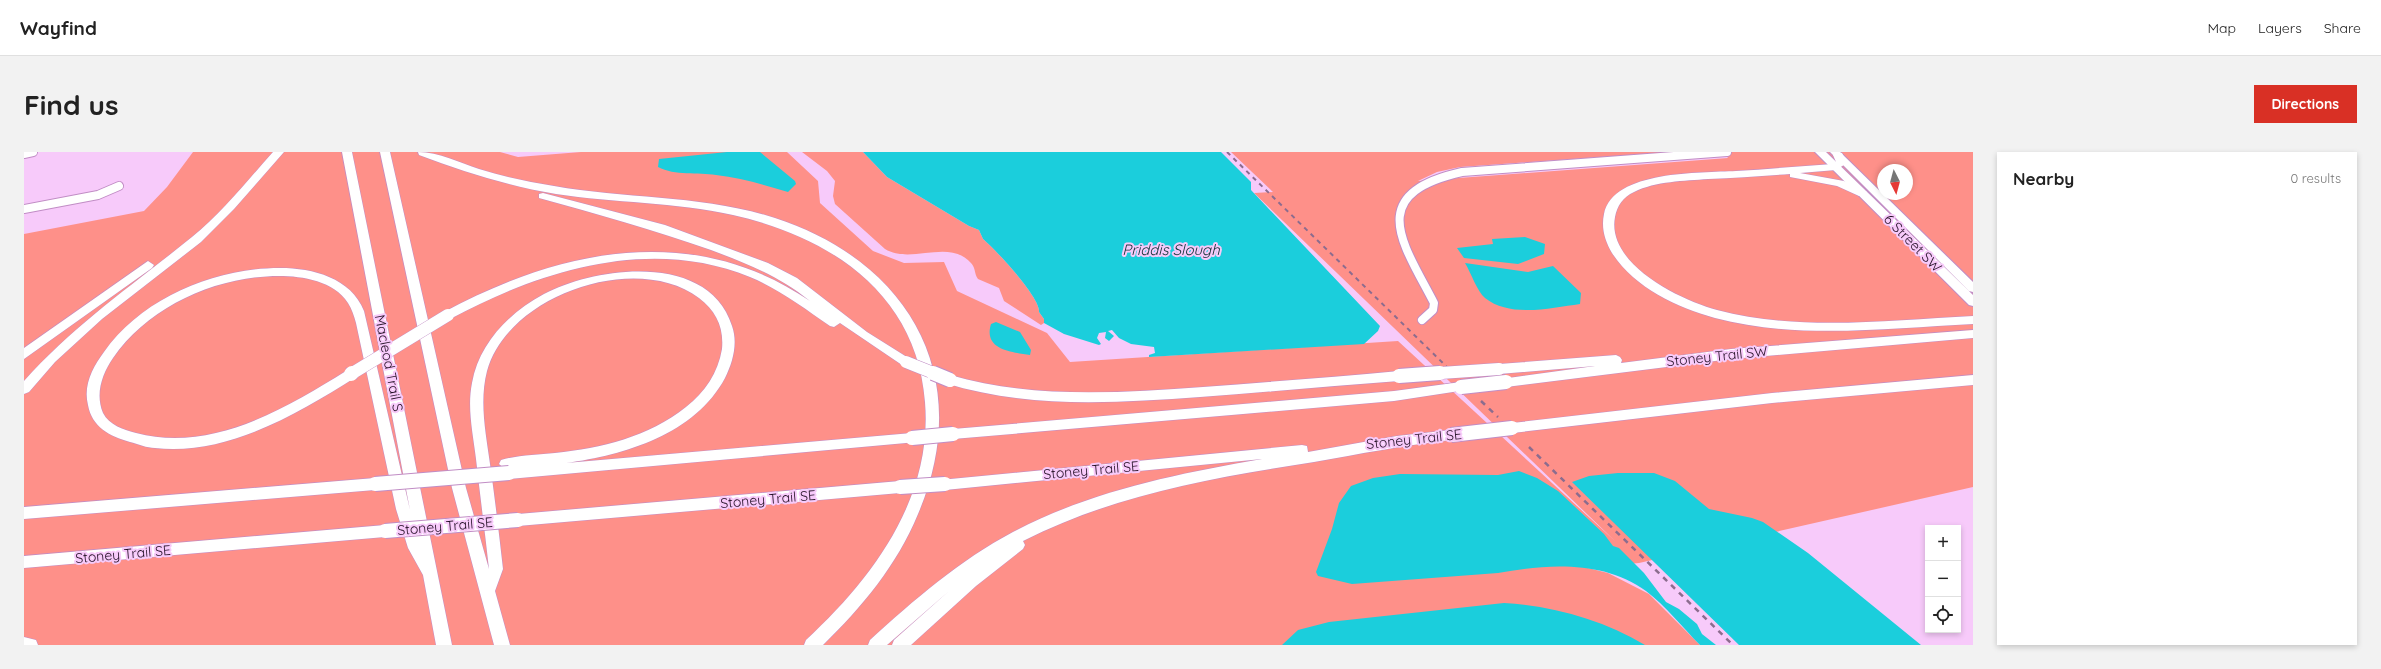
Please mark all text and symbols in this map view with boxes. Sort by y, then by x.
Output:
text: Wayfind [20,16,97,40]
text: Map [2207,19,2236,37]
text: Layers [2258,19,2302,37]
text: Share [2324,19,2361,37]
button: Directions [2254,85,2357,123]
text: Find us [24,87,118,122]
north arrow [1877,164,1913,200]
text: Nearby [2013,168,2074,189]
text: 0 results [2290,170,2341,186]
street label: 6 Street SW [1880,210,1946,276]
water label: Priddis Slough [1122,240,1220,259]
street label: Macleod Trail S [371,313,407,413]
street label: Stoney Trail SW [1666,342,1769,370]
street label: Stoney Trail SE [1365,425,1463,453]
street label: Stoney Trail SE [1042,457,1140,483]
street label: Stoney Trail SE [719,486,817,512]
street label: Stoney Trail SE [396,513,494,539]
map controls [1925,525,1961,633]
button: + [1925,525,1961,561]
street label: Stoney Trail SE [74,541,172,567]
button: − [1925,561,1961,597]
button: locate [1925,597,1961,633]

